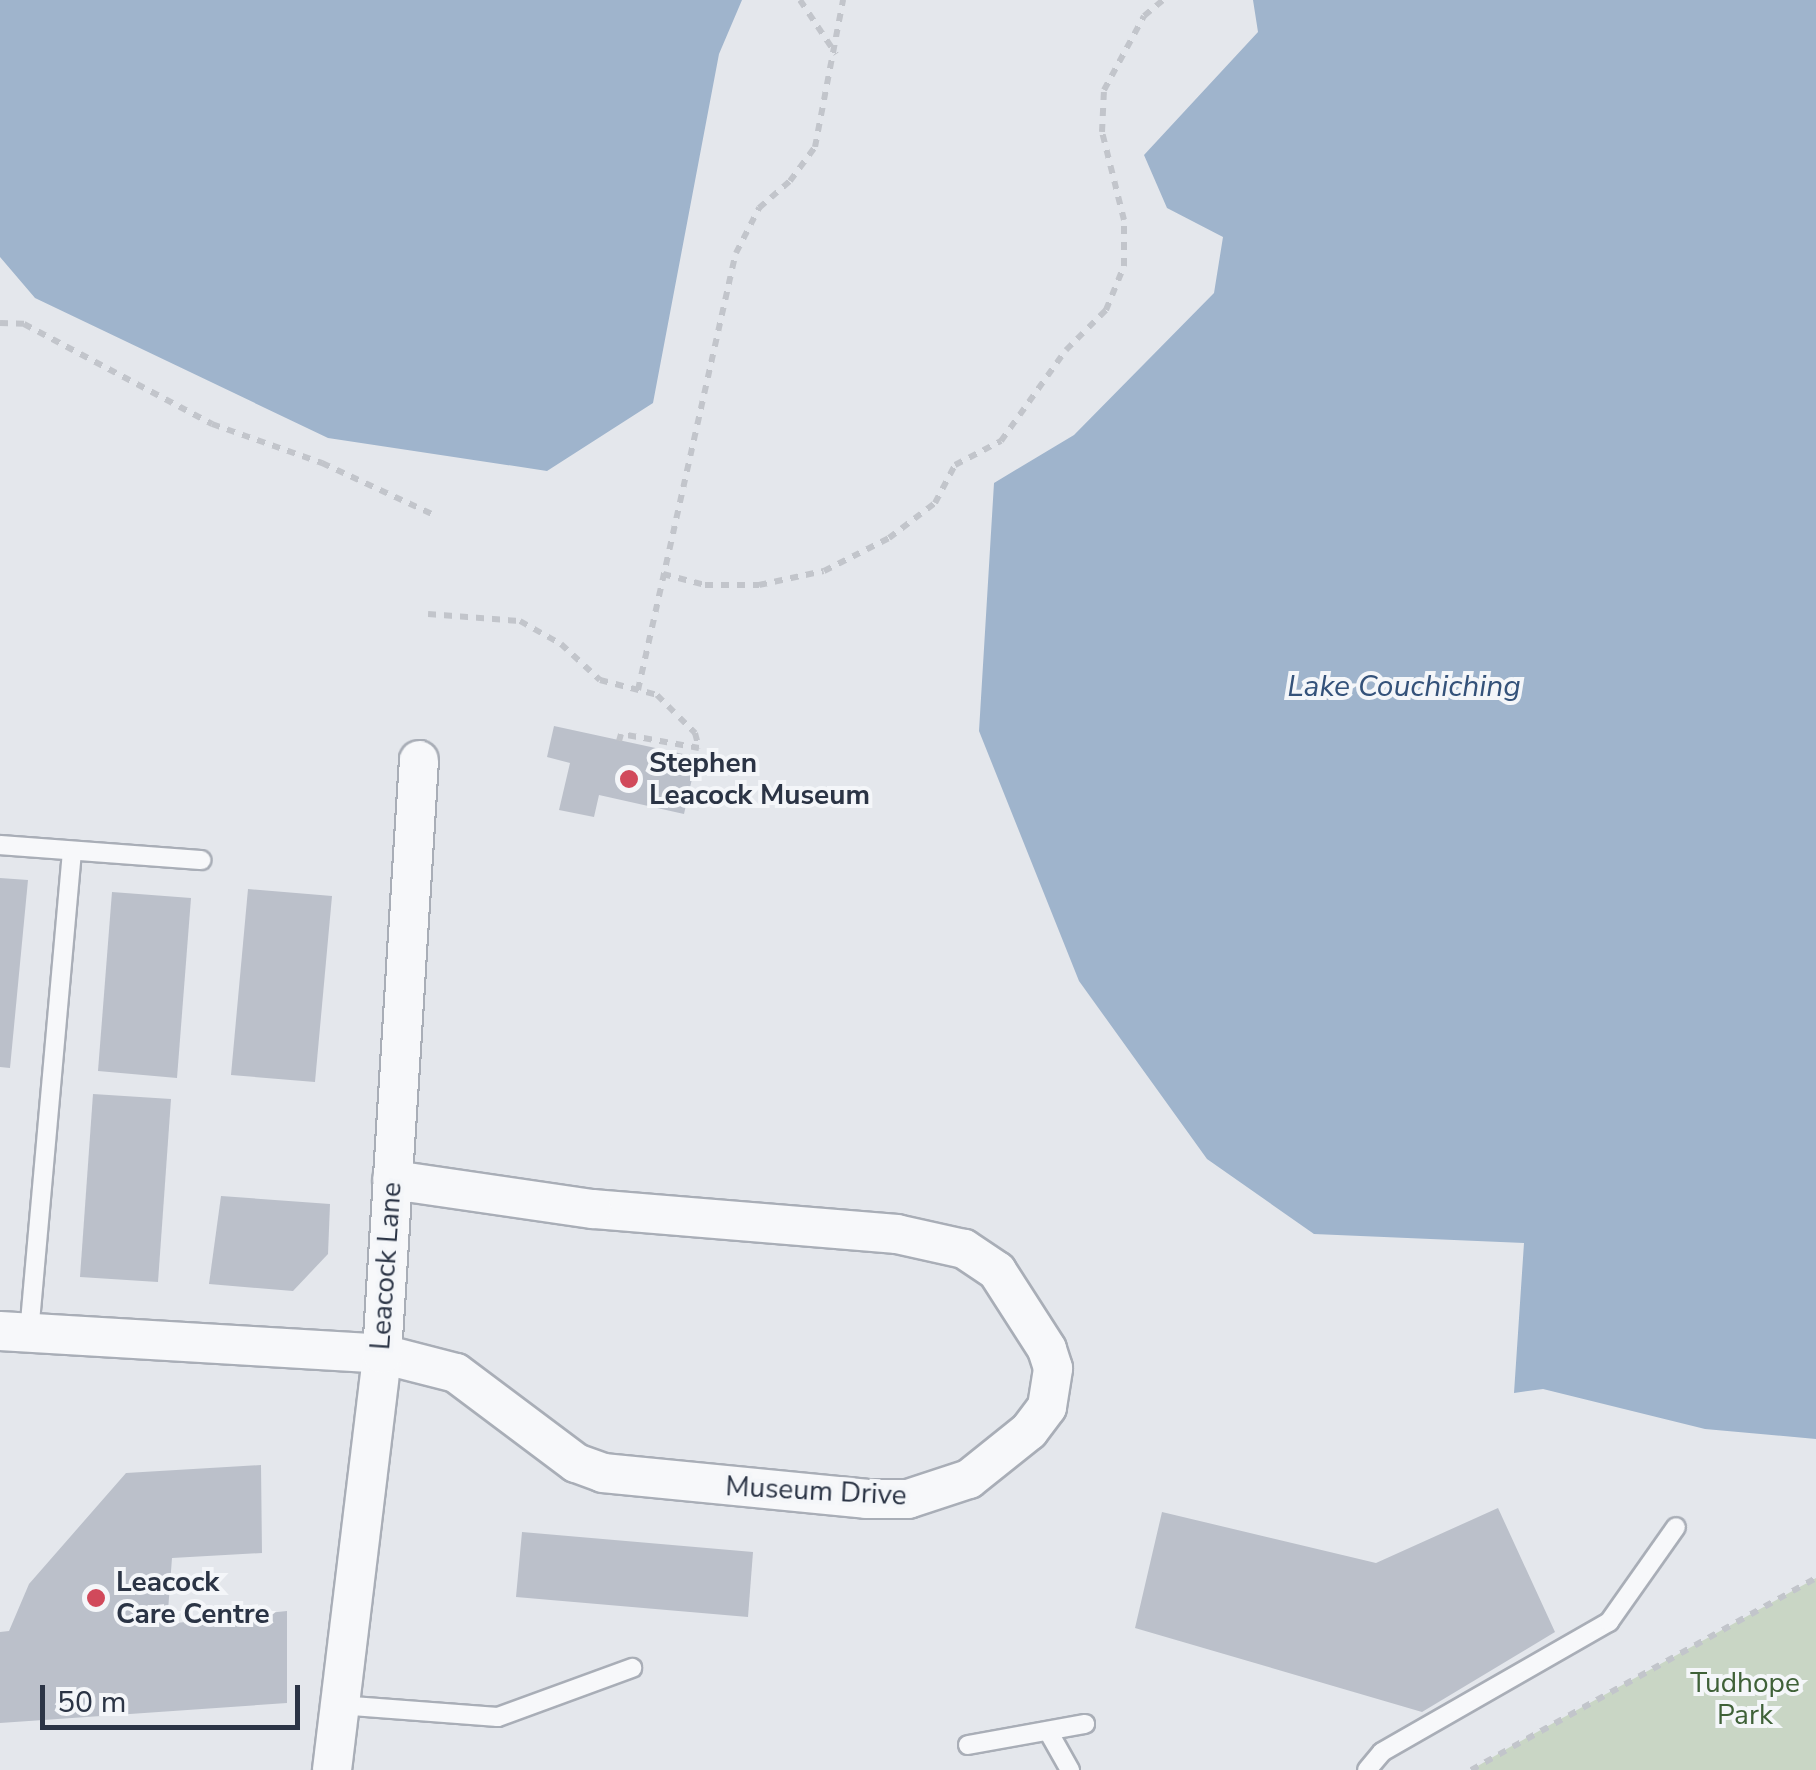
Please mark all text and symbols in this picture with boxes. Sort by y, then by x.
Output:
water label: Lake Couchiching [1287,669,1521,705]
place label: Stephen Leacock Museum [649,746,870,812]
marker: Stephen Leacock Museum [618,768,640,790]
street label: Leacock Lane [363,1181,409,1351]
street label: Museum Drive [725,1469,907,1513]
place label: Leacock Care Centre [116,1565,270,1631]
marker: Leacock Care Centre [85,1587,107,1609]
scale bar [45,1665,305,1727]
park label: Tudhope Park [1690,1666,1800,1732]
text: 50 m [57,1682,126,1723]

